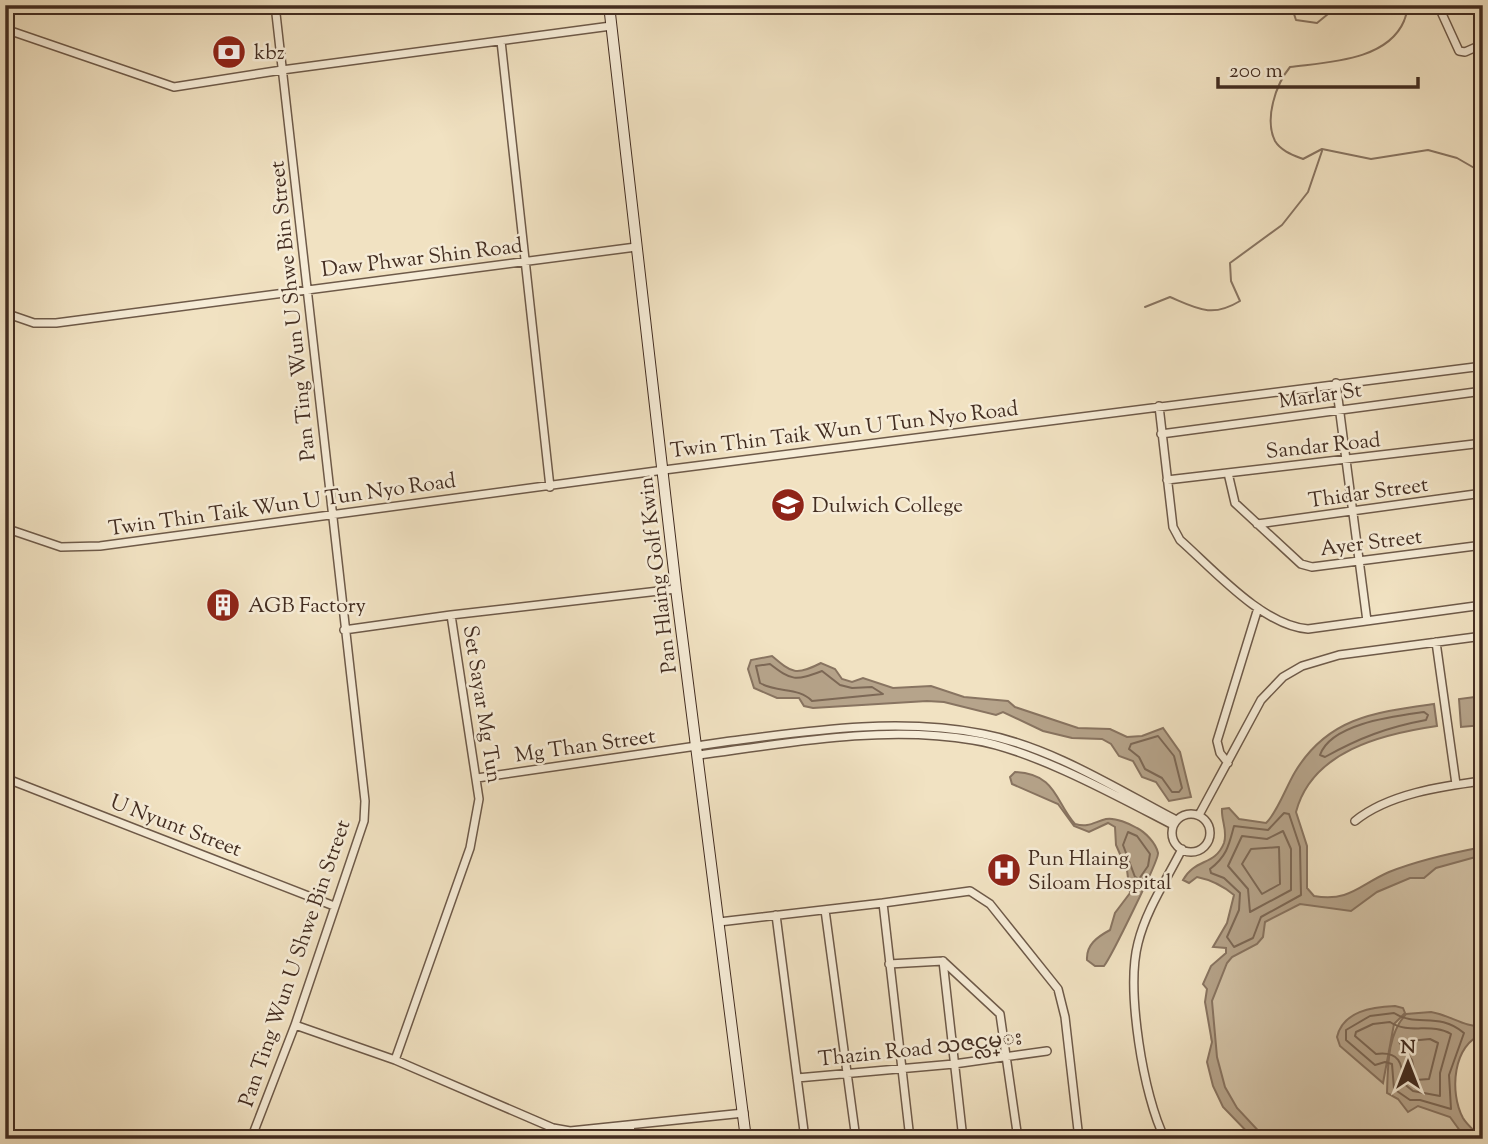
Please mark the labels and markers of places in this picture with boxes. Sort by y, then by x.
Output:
bank icon: kbz [210,33,248,71]
place label: kbz [254,39,285,69]
school or university icon: Dulwich College [769,486,807,524]
place label: Dulwich College [812,492,963,522]
building icon: AGB Factory [204,586,242,624]
place label: AGB Factory [248,592,367,622]
place label: Pun Hlaing Siloam Hospital [1028,845,1172,899]
hospital icon: Pun Hlaing Siloam Hospital [985,851,1023,889]

